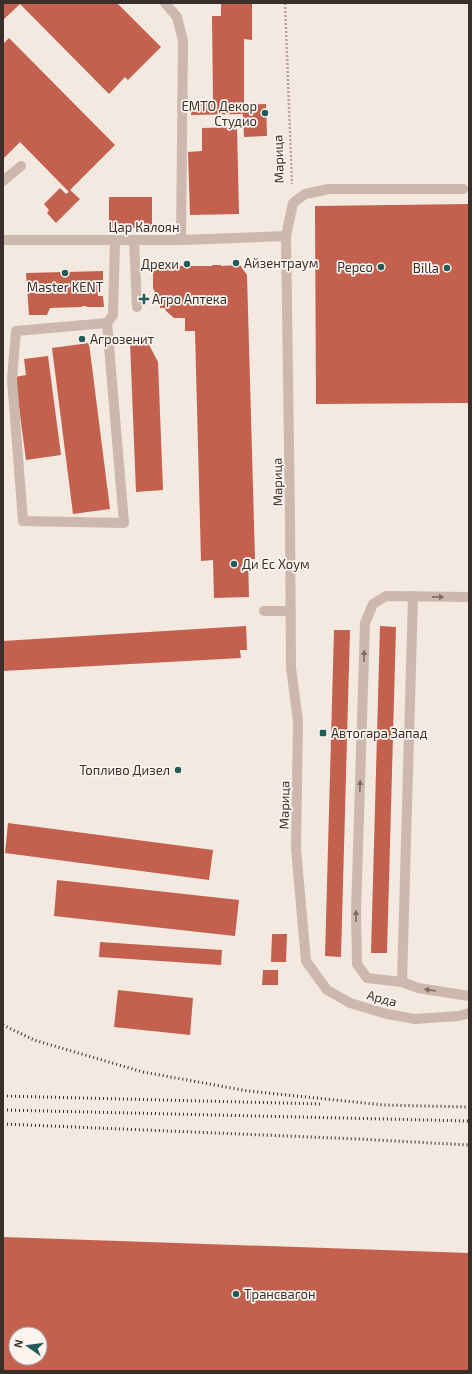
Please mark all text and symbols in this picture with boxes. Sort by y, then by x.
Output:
place label: ЕМТО Декор Студио [181,98,257,129]
marker: ЕМТО Декор Студио [260,108,270,118]
street label: Марица [269,134,287,184]
street label: Цар Калоян [109,219,179,235]
place label: Айзентраум [244,255,319,271]
place label: Дрехи [141,256,179,272]
marker: Айзентраум [231,258,241,268]
marker: Дрехи [182,259,192,269]
place label: Pepco [337,259,373,275]
place label: Billa [413,260,439,276]
marker: Pepco [376,262,386,272]
marker: Billa [442,263,452,273]
marker: Master KENT [60,268,70,278]
place label: Master KENT [27,279,104,295]
place label: Агро Аптека [152,291,227,307]
marker: Агро Аптека [139,294,149,304]
place label: Агрозенит [90,331,155,347]
marker: Агрозенит [77,334,87,344]
street label: Марица [269,458,285,506]
place label: Ди Ес Хоум [242,556,310,572]
marker: Ди Ес Хоум [229,559,239,569]
one-way arrow [432,594,445,600]
one-way arrow [361,649,367,662]
place label: Автогара Запад [331,725,428,741]
marker: Автогара Запад [318,728,328,738]
place label: Топливо Дизел [79,762,170,778]
marker: Топливо Дизел [173,765,183,775]
one-way arrow [357,779,363,792]
street label: Марица [276,781,292,829]
one-way arrow [353,909,359,922]
street label: Арда [365,986,399,1010]
one-way arrow [424,987,437,993]
place label: Tрансвагон [244,1286,316,1302]
marker: Tрансвагон [231,1289,241,1299]
north arrow [8,1326,48,1366]
text: N [11,1338,25,1349]

